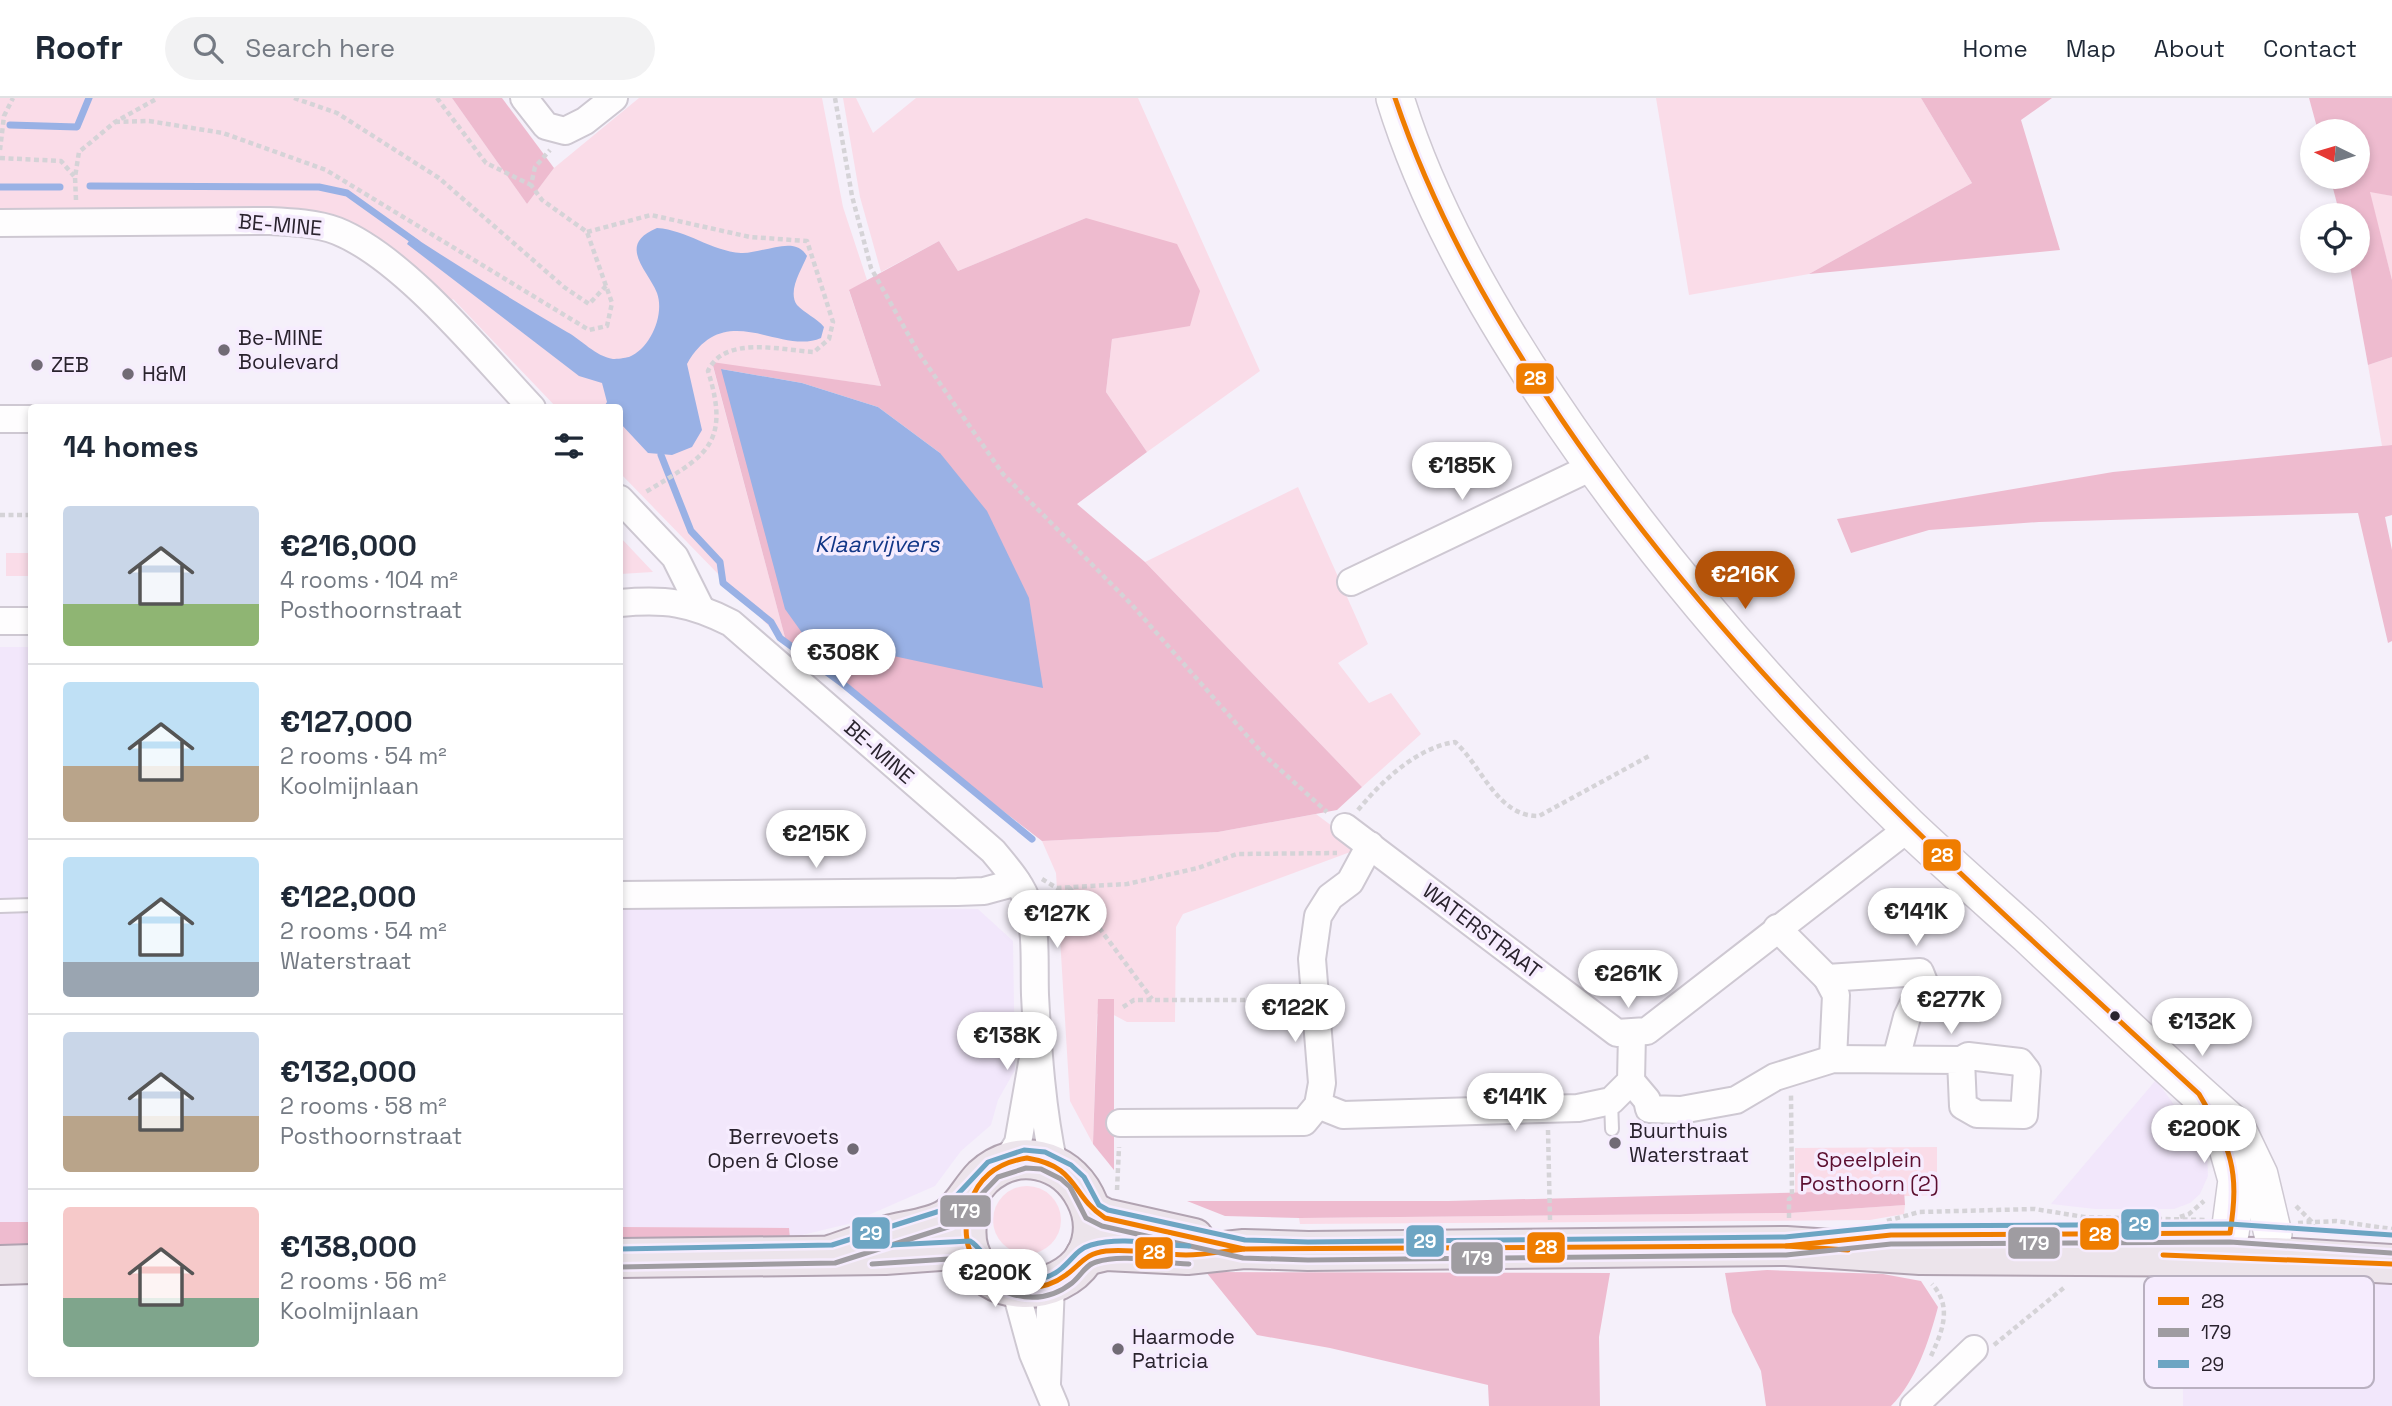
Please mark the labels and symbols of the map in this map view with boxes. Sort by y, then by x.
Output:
north arrow [2300,119,2370,189]
street label: BE-MINE [237,207,323,242]
place label: Be-MINE Boulevard [238,324,339,375]
marker: Be-MINE Boulevard [216,342,232,358]
place label: ZEB [51,351,89,378]
marker: ZEB [29,357,45,373]
place label: H&M [142,360,187,387]
line badge: 28 [1515,362,1555,395]
marker: H&M [120,366,136,382]
text: 28 [1524,366,1546,391]
pin: €185K [1413,442,1511,502]
water label: Klaarvijvers [815,529,940,559]
pin: €216K [1696,552,1794,611]
pin: €308K [794,630,892,689]
street label: BE-MINE [839,714,920,789]
pin: €215K [767,810,865,870]
line badge: 28 [1922,838,1962,872]
text: 28 [1931,843,1953,868]
street label: WATERSTRAAT [1417,877,1547,984]
pin: €141K [1867,888,1965,948]
pin: €127K [1008,890,1106,950]
pin: €261K [1579,950,1677,1010]
pin: €277K [1902,976,2000,1036]
pin: €122K [1246,984,1344,1044]
pin: €132K [2153,998,2251,1058]
unlabelled marker [2108,1009,2122,1023]
pin: €138K [958,1012,1056,1072]
pin: €141K [1466,1074,1564,1133]
pin: €200K [2155,1105,2253,1165]
place label: Buurthuis Waterstraat [1629,1117,1749,1168]
place label: Berrevoets Open & Close [708,1123,839,1174]
marker: Buurthuis Waterstraat [1607,1135,1623,1151]
marker: Berrevoets Open & Close [845,1141,861,1157]
park label: Speelplein Posthoorn (2) [1799,1146,1939,1197]
line badge: 179 [939,1194,992,1228]
text: 179 [950,1199,980,1224]
line badge: 29 [2120,1208,2160,1241]
text: 29 [2129,1212,2151,1237]
line badge: 29 [851,1216,891,1250]
line badge: 28 [2079,1217,2120,1251]
text: 29 [860,1221,882,1246]
text: 28 [2089,1222,2111,1247]
line badge: 29 [1405,1224,1445,1258]
line badge: 179 [2007,1226,2061,1260]
text: 29 [1414,1229,1436,1254]
line badge: 28 [1526,1231,1566,1264]
text: 179 [2019,1231,2049,1256]
text: 28 [1535,1235,1557,1260]
line badge: 28 [1134,1236,1174,1270]
text: 28 [1143,1240,1165,1265]
line badge: 179 [1450,1241,1504,1275]
text: 179 [1462,1246,1492,1271]
pin: €200K [946,1250,1044,1309]
legend [2144,1276,2374,1388]
text: 28 [2201,1289,2224,1314]
text: 179 [2201,1320,2231,1345]
place label: Haarmode Patricia [1132,1323,1235,1374]
marker: Haarmode Patricia [1110,1341,1126,1357]
text: 29 [2201,1352,2224,1377]

